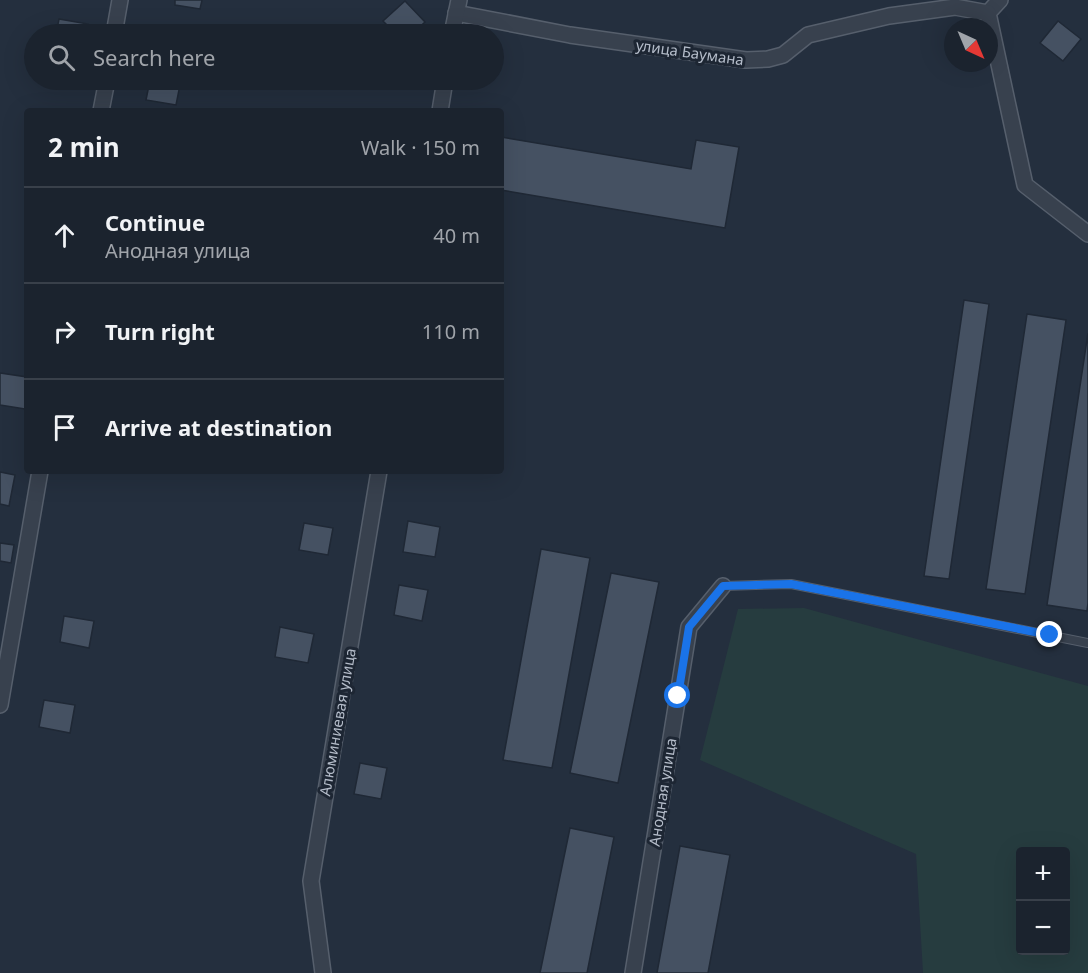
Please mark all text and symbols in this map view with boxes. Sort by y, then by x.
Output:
north arrow [944,18,998,72]
search box [24,24,504,90]
street label: улица Баумана [635,35,745,69]
icon: search [45,41,78,74]
text: Search here [93,42,215,72]
text: 2 min [48,129,120,165]
text: Walk · 150 m [361,134,480,161]
text: Continue [105,207,205,237]
icon: ahead [48,219,81,252]
text: 40 m [433,222,480,249]
text: Анодная улица [105,237,251,264]
icon: right [48,315,81,348]
text: Turn right [105,316,215,346]
text: 110 m [422,318,480,345]
icon: arrive [48,411,81,444]
text: Arrive at destination [105,412,332,442]
route end [1036,621,1062,647]
street label: Алюминиевая улица [314,646,360,798]
route start [664,682,690,708]
street label: Анодная улица [644,736,680,848]
map controls [1016,847,1070,955]
button: + [1016,847,1070,901]
button: − [1016,901,1070,955]

